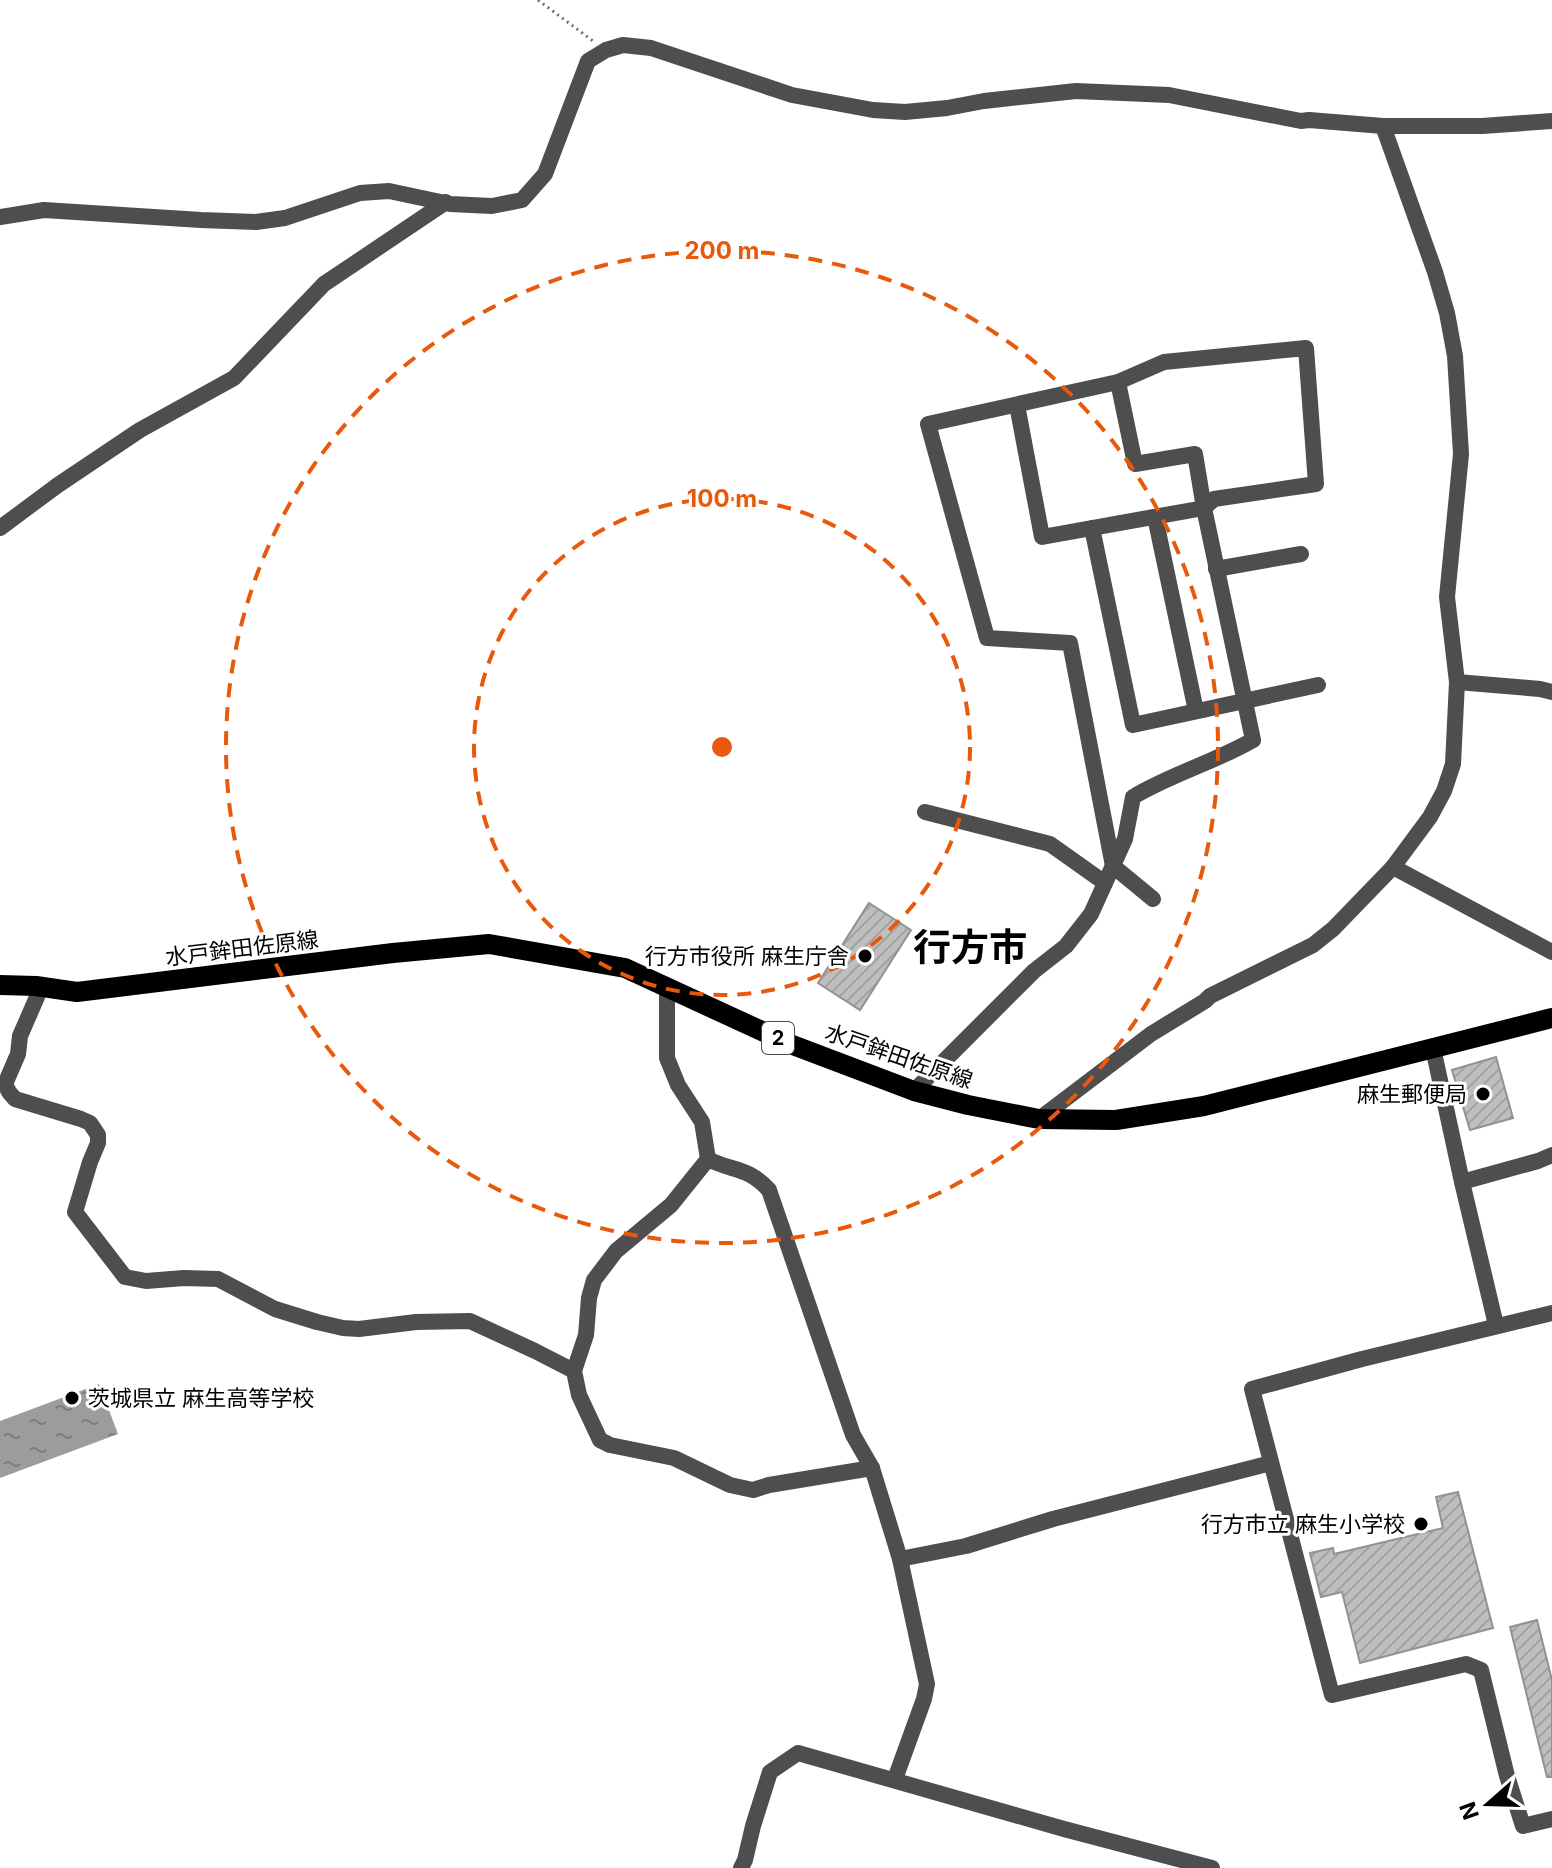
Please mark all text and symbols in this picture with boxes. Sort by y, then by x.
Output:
text: 200 m [684,236,760,265]
text: 100 m [687,484,757,513]
centre of rings [708,733,736,761]
district label: 行方市 [913,924,1027,970]
street label: 水戸鉾田佐原線 [164,926,320,970]
place label: 行方市役所 麻生庁舎 [645,943,849,969]
marker: 行方市役所 麻生庁舎 [856,947,874,965]
street label: 水戸鉾田佐原線 [822,1019,976,1093]
road number: 2 [762,1022,794,1054]
place label: 麻生郵便局 [1357,1081,1467,1107]
marker: 麻生郵便局 [1474,1085,1492,1103]
place label: 茨城県立 麻生高等学校 [88,1385,314,1411]
marker: 茨城県立 麻生高等学校 [63,1389,81,1407]
place label: 行方市立 麻生小学校 [1201,1511,1405,1537]
marker: 行方市立 麻生小学校 [1412,1515,1430,1533]
north arrow [1448,1764,1528,1844]
text: N [1454,1799,1484,1823]

